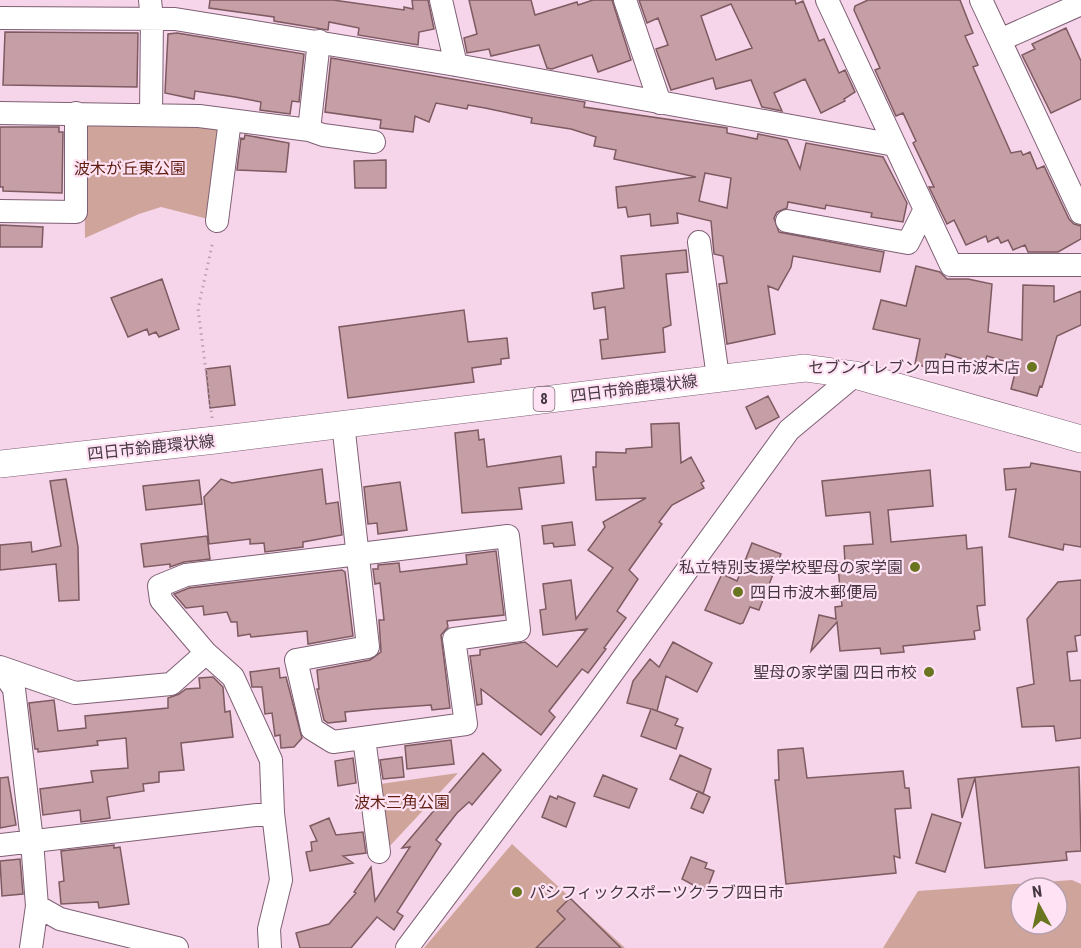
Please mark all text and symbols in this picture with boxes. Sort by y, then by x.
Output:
park label: 波木が丘東公園 [74,159,186,178]
place label: セブンイレブン 四日市波木店 [808,358,1020,377]
marker: セブンイレブン 四日市波木店 [1025,360,1039,374]
street label: 四日市鈴鹿環状線 [569,371,699,406]
road number: 8 [534,387,554,411]
street label: 四日市鈴鹿環状線 [86,431,216,464]
place label: 私立特別支援学校聖母の家学園 [679,558,903,577]
marker: 私立特別支援学校聖母の家学園 [908,560,922,574]
place label: 四日市波木郵便局 [750,583,878,602]
marker: 四日市波木郵便局 [731,585,745,599]
place label: 聖母の家学園 四日市校 [753,663,917,682]
marker: 聖母の家学園 四日市校 [922,665,936,679]
park label: 波木三角公園 [354,793,450,812]
north arrow [1009,876,1069,936]
text: N [1031,882,1043,902]
place label: パシフィックスポーツクラブ四日市 [529,883,784,902]
marker: パシフィックスポーツクラブ四日市 [510,885,524,899]

